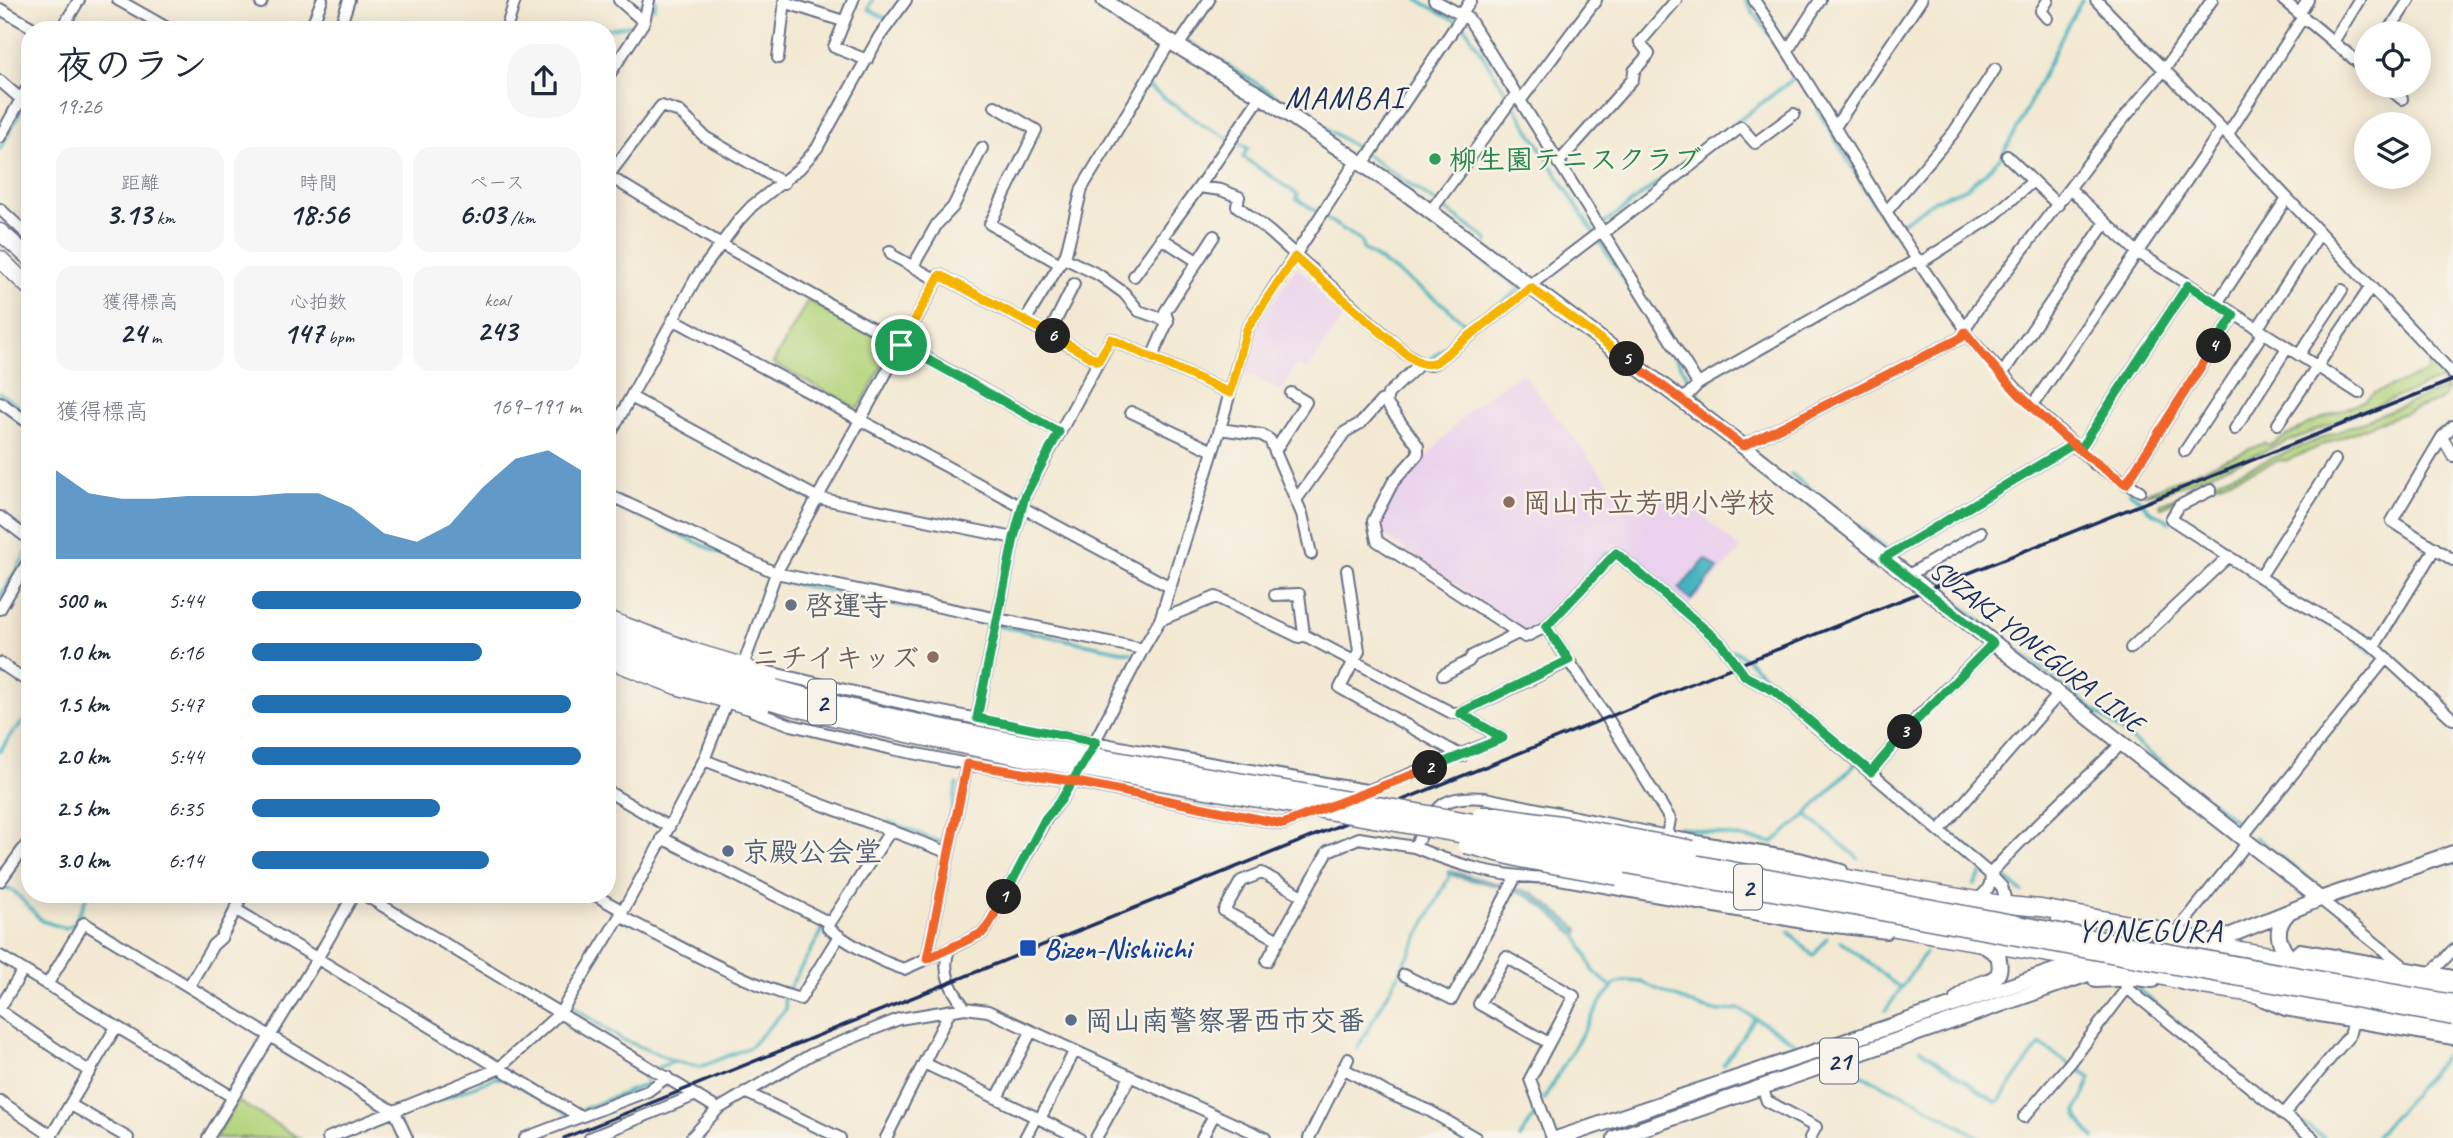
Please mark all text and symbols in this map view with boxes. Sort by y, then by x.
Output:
map controls [2354,21,2431,189]
button: locate [2354,21,2431,98]
text: 夜のラン [56,42,208,89]
button: share [507,44,581,118]
district label: MAMBAI [1285,77,1410,118]
text: 19:26 [56,92,102,121]
button: layers [2354,112,2431,189]
place label: 柳生園テニスクラブ [1449,142,1702,177]
marker: 柳生園テニスクラブ [1427,151,1443,167]
text: 距離 [121,171,159,195]
text: 時間 [299,171,338,195]
text: ペース [469,171,525,195]
text: 3.13 [105,195,152,233]
text: 18:56 [288,195,349,233]
text: 6:03 [459,195,506,233]
text: km [152,206,175,230]
text: /km [506,206,535,230]
text: kcal [484,288,509,312]
text: 獲得標高 [102,290,178,314]
text: 心拍数 [290,290,347,314]
text: 243 [477,312,517,350]
text: 24 [119,314,146,352]
text: 147 [283,314,323,352]
pin [871,315,931,375]
pin: 6 [1036,318,1070,354]
text: 6 [1048,323,1057,347]
text: m [146,325,161,349]
text: bpm [323,325,354,349]
icon: arrive [882,326,920,364]
pin: 4 [2196,328,2232,364]
text: 4 [2209,333,2218,357]
pin: 5 [1610,342,1644,376]
text: 5 [1622,346,1631,370]
text: 169–191 m [490,392,581,421]
text: 獲得標高 [56,397,148,426]
place label: 岡山市立芳明小学校 [1523,485,1775,520]
marker: 岡山市立芳明小学校 [1501,494,1517,510]
street label: SUZAKI YONEGURA LINE [1923,552,2154,743]
text: 500 m [56,586,105,615]
text: 5:44 [168,586,204,615]
place label: 啓運寺 [805,588,889,623]
marker: 啓運寺 [783,597,799,613]
text: 1.0 km [56,638,110,667]
text: 6:16 [168,638,204,667]
place label: ニチイキッズ [752,640,919,675]
marker: ニチイキッズ [925,649,941,665]
road number: 2 [808,680,836,724]
text: 1.5 km [56,690,109,719]
text: 5:47 [168,690,204,719]
pin: 3 [1888,714,1923,750]
text: 3 [1900,719,1909,743]
text: 2.0 km [56,742,110,771]
text: 5:44 [168,742,204,771]
pin: 2 [1412,750,1448,786]
text: 2 [1425,755,1434,779]
text: 2.5 km [56,794,109,823]
text: 6:35 [168,794,204,823]
place label: 京殿公会堂 [742,834,882,869]
marker: 京殿公会堂 [720,843,736,859]
text: 3.0 km [56,846,110,875]
text: 6:14 [168,846,204,875]
road number: 2 [1734,864,1762,909]
pin: 1 [986,880,1021,914]
text: 1 [999,884,1008,908]
district label: YONEGURA [2077,910,2223,951]
place label: Bizen-Nishiichi [1044,931,1195,966]
marker: Bizen-Nishiichi [1018,938,1038,958]
place label: 岡山南警察署西市交番 [1085,1003,1365,1038]
marker: 岡山南警察署西市交番 [1063,1012,1079,1028]
road number: 21 [1820,1038,1858,1084]

